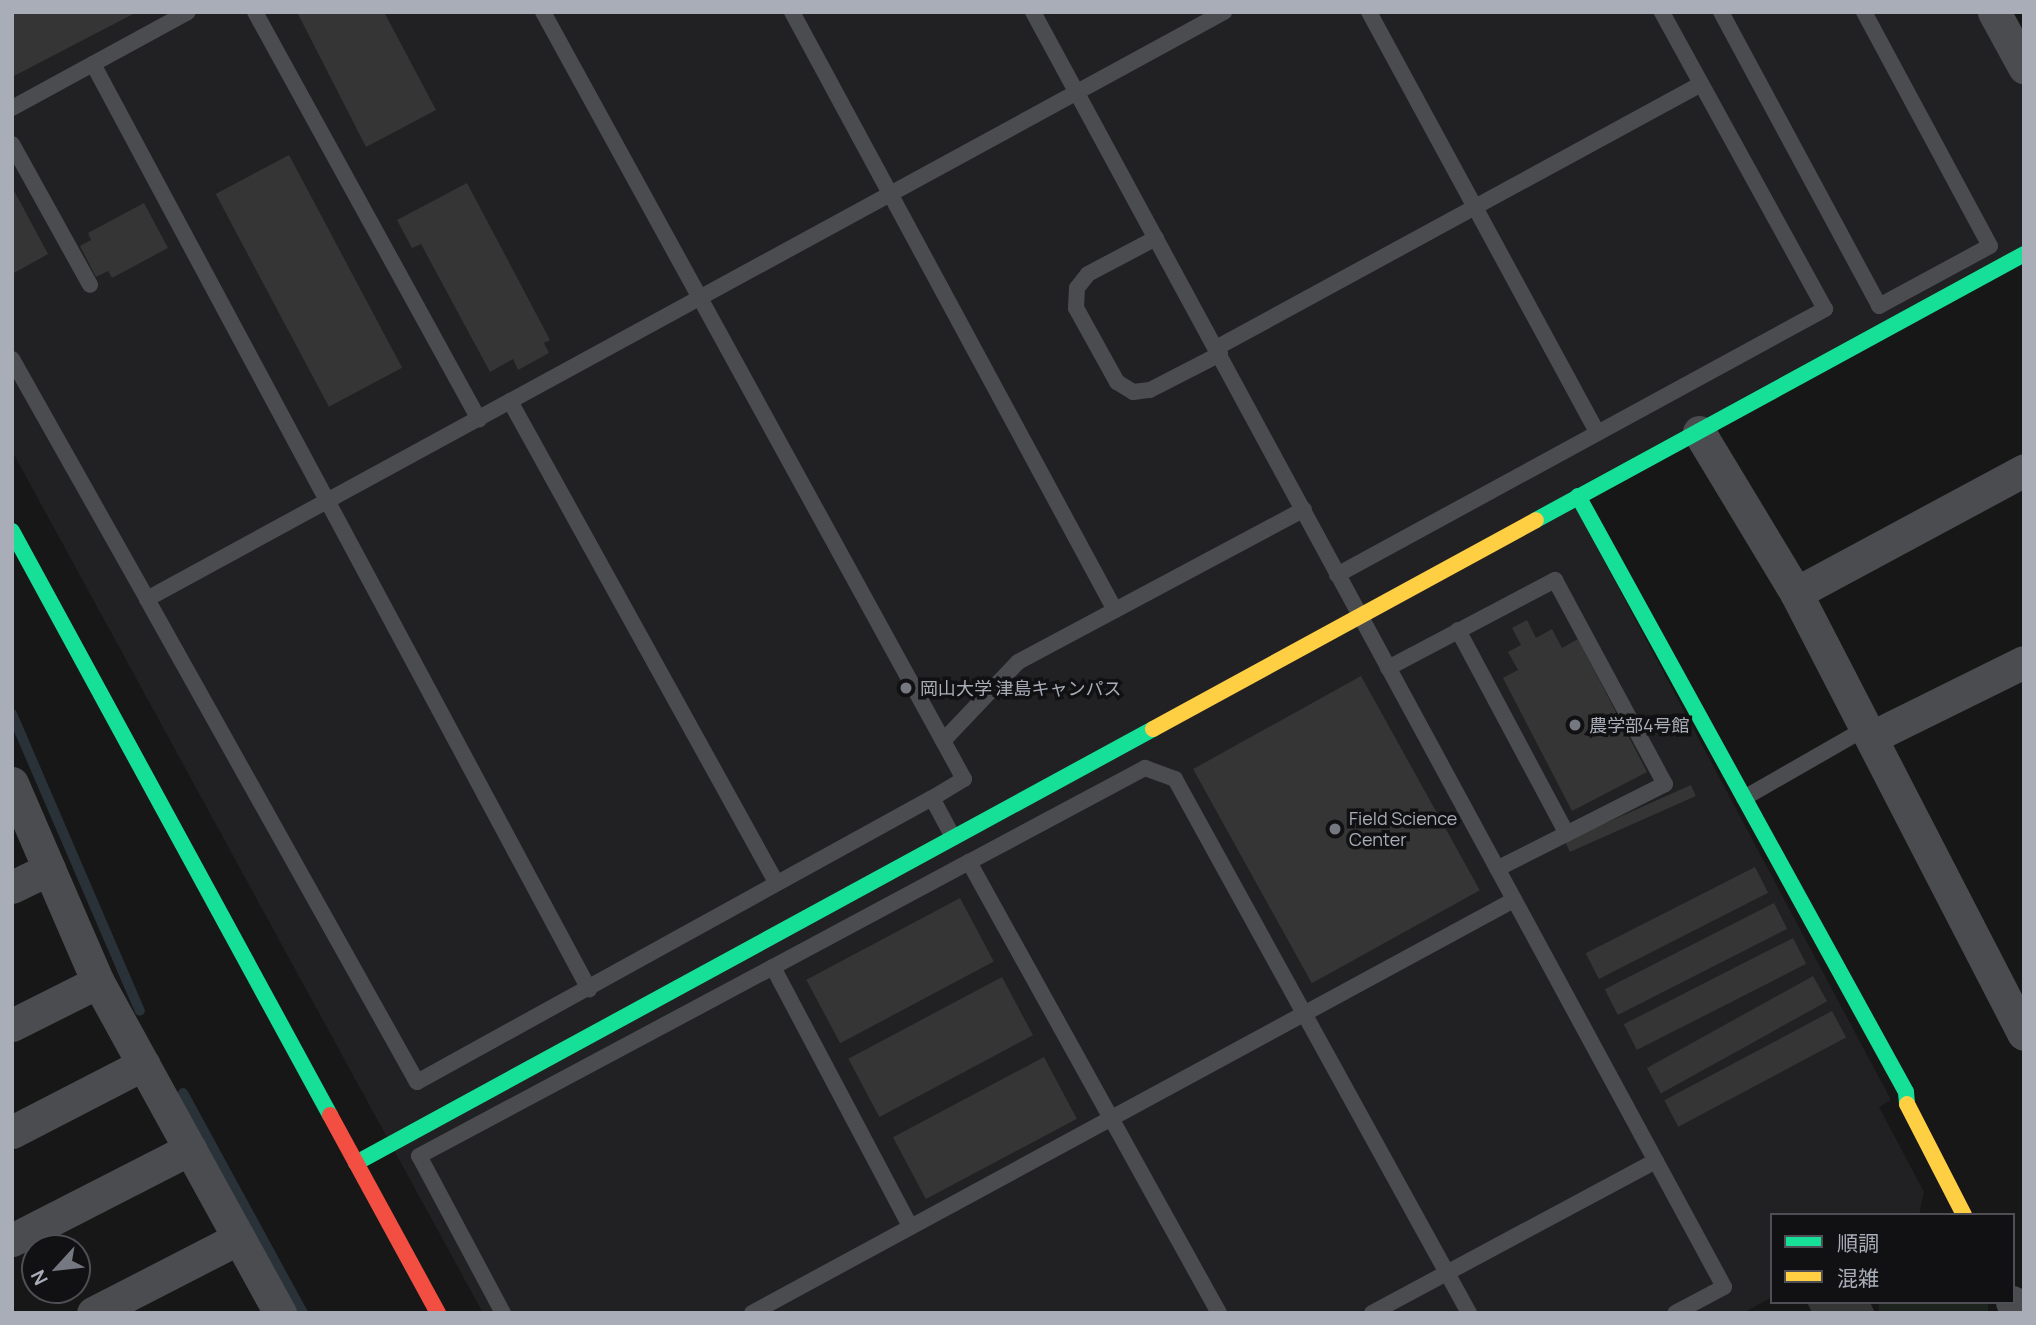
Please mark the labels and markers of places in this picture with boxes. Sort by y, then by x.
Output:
place label: 岡山大学 津島キャンパス [920,677,1122,699]
marker: 岡山大学 津島キャンパス [898,680,914,696]
place label: 農学部4号館 [1589,714,1690,736]
marker: 農学部4号館 [1567,717,1583,733]
place label: Field Science Center [1349,808,1457,850]
marker: Field Science Center [1327,821,1343,837]

